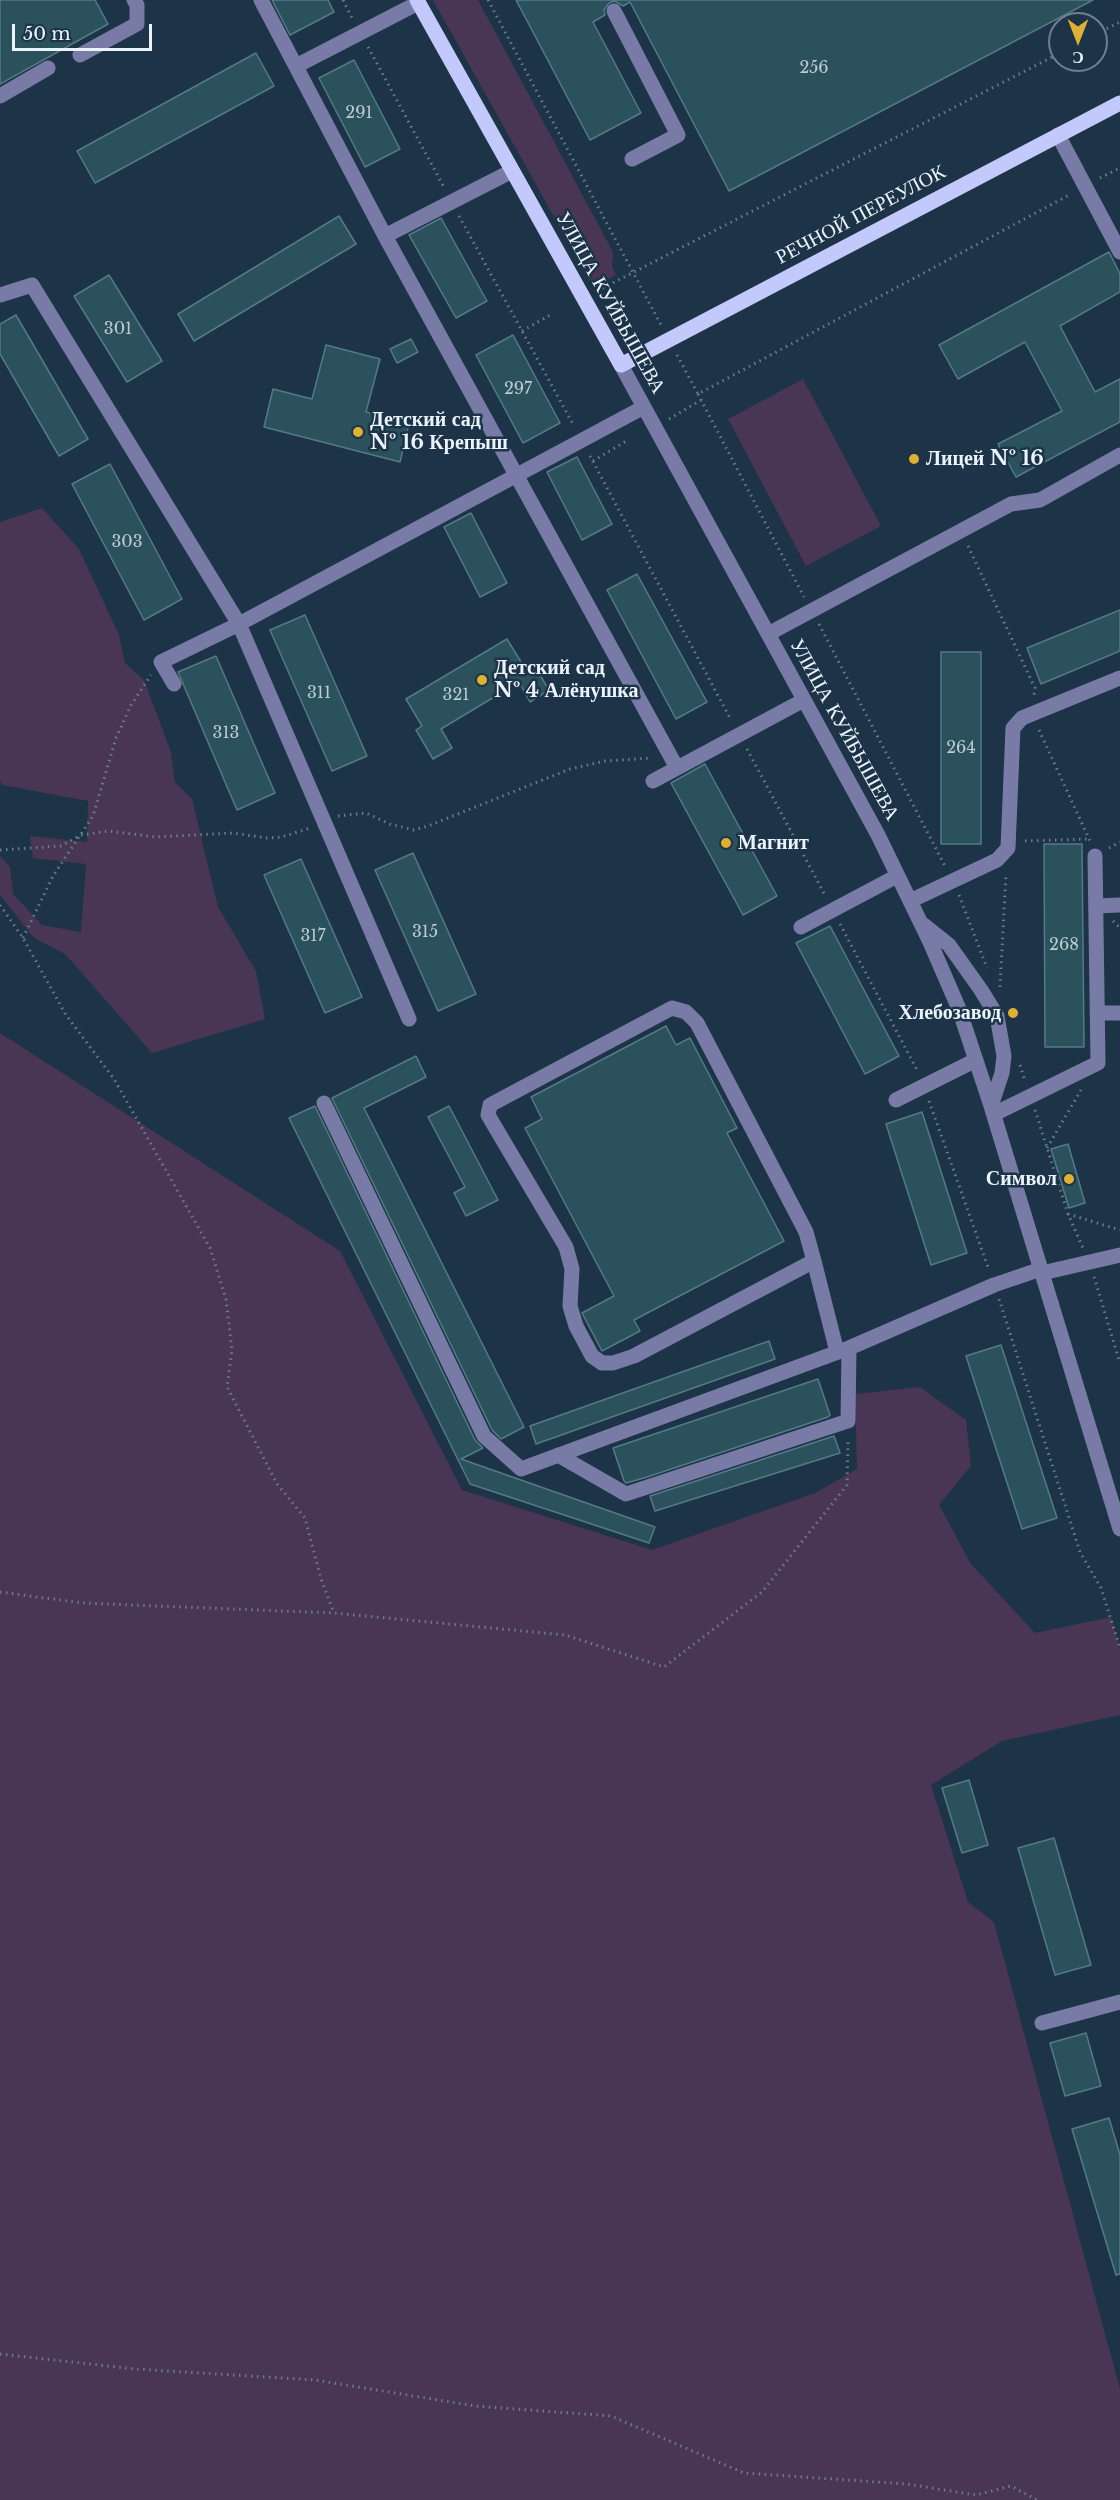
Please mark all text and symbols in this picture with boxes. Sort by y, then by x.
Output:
scale bar [15,12,154,50]
north arrow [1048,12,1108,72]
text: 50 m [23,23,71,45]
text: С [1072,48,1084,68]
house number: 256 [799,58,829,78]
house number: 291 [345,103,373,123]
street label: РЕЧНОЙ ПЕРЕУЛОК [772,160,950,270]
street label: УЛИЦА КУЙБЫШЕВА [550,208,670,398]
house number: 301 [104,319,132,339]
house number: 297 [504,379,532,399]
place label: Детский сад № 16 Крепыш [370,408,508,455]
marker: Детский сад № 16 Крепыш [351,425,365,439]
place label: Лицей № 16 [926,447,1044,471]
marker: Лицей № 16 [907,452,921,466]
house number: 303 [111,532,143,552]
street label: УЛИЦА КУЙБЫШЕВА [784,635,904,825]
place label: Детский сад № 4 Алёнушка [494,656,639,703]
marker: Детский сад № 4 Алёнушка [475,673,489,687]
house number: 311 [307,683,331,703]
house number: 321 [443,685,469,705]
house number: 313 [213,723,239,743]
house number: 264 [946,738,976,758]
place label: Магнит [738,831,809,855]
marker: Магнит [719,836,733,850]
house number: 315 [412,922,438,942]
house number: 317 [300,926,326,946]
house number: 268 [1049,935,1079,955]
place label: Хлебозавод [898,1001,1001,1025]
marker: Хлебозавод [1006,1006,1020,1020]
place label: Символ [986,1167,1057,1191]
marker: Символ [1062,1172,1076,1186]

